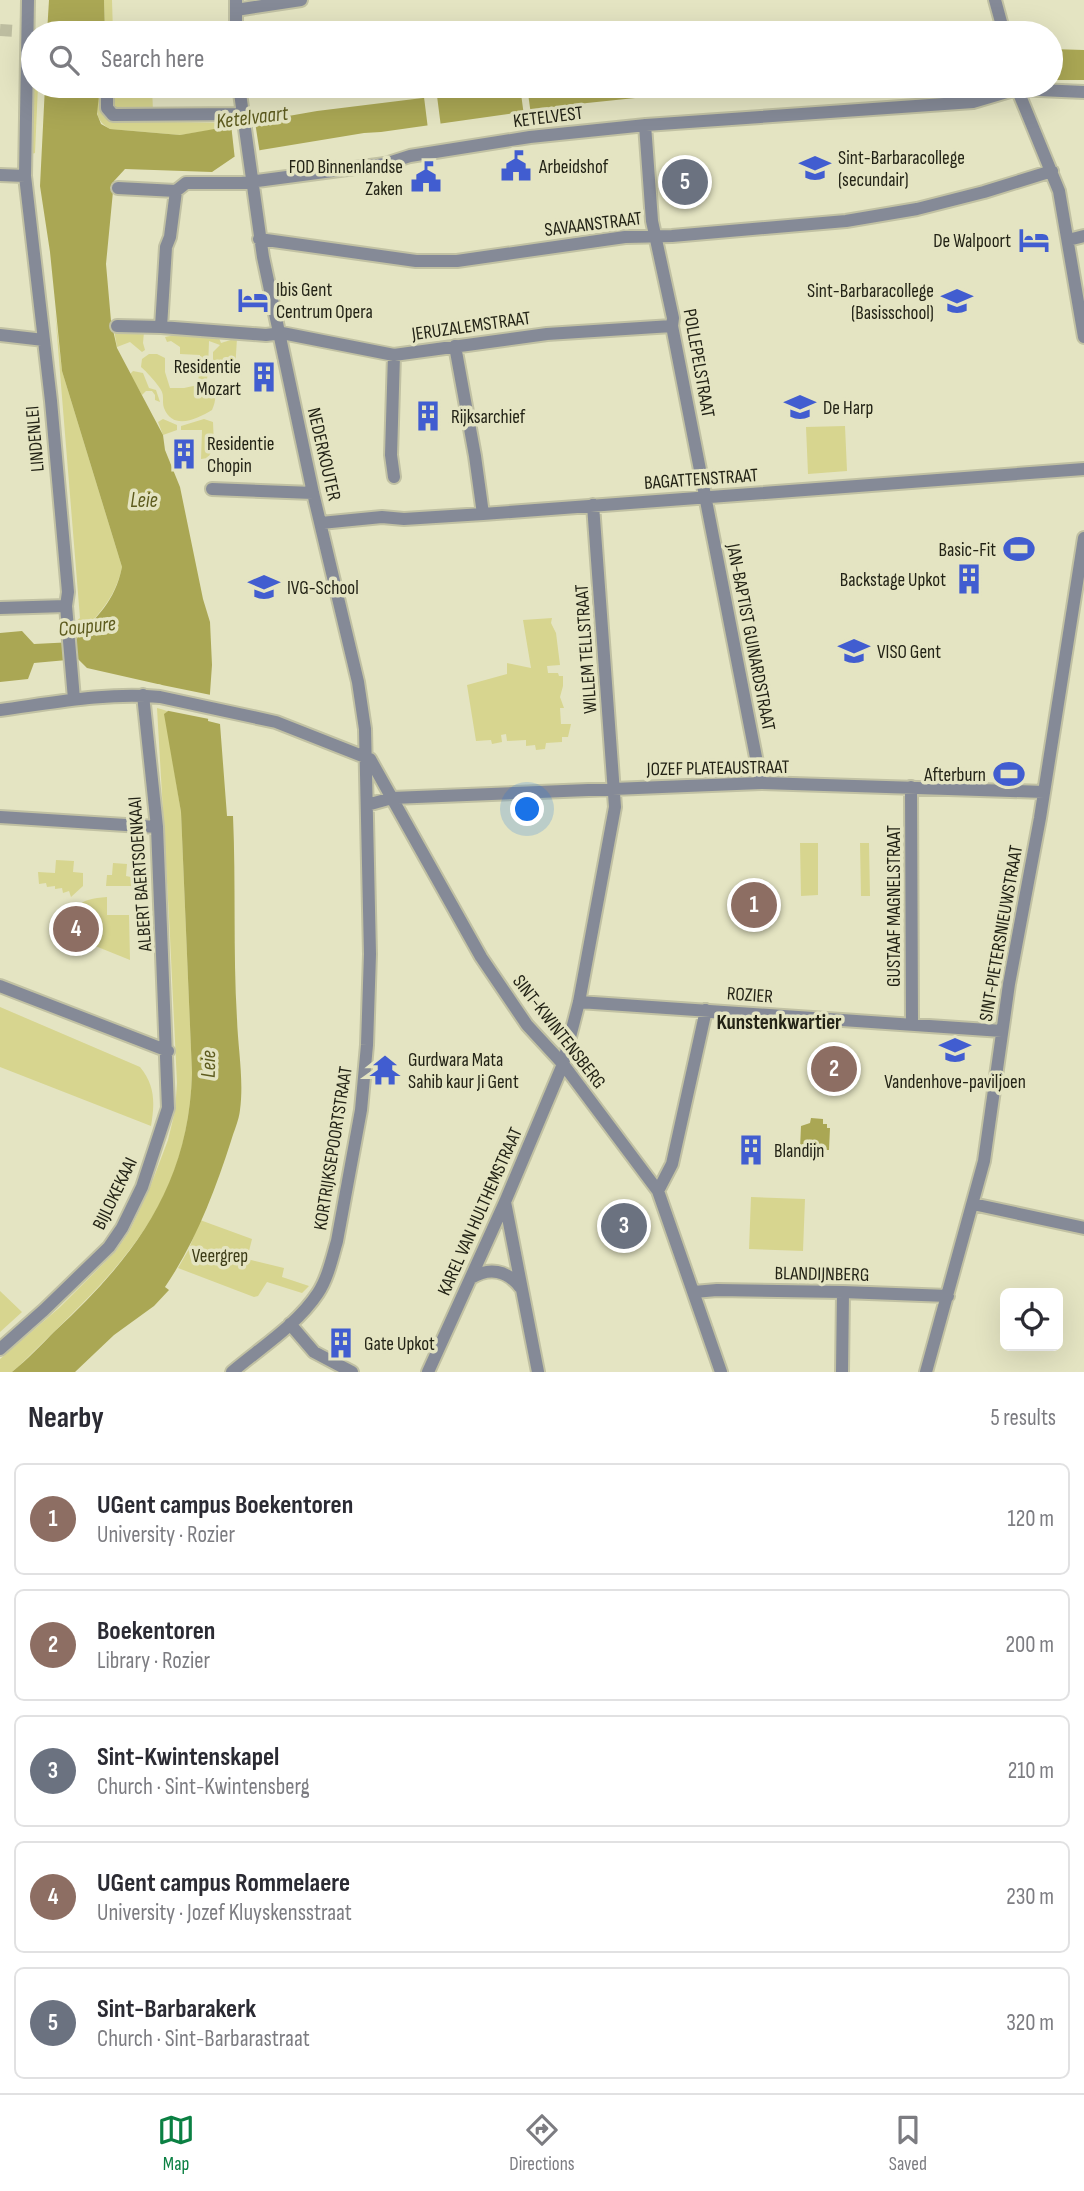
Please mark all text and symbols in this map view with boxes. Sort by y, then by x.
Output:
search box [21,21,1063,98]
icon: search [45,41,83,79]
text: Search here [101,44,204,75]
water label: Ketelvaart [215,101,290,134]
street label: KETELVEST [512,102,585,133]
place label: Sint-Barbaracollege (secundair) [838,147,965,192]
public building icon: Arbeidshof [499,149,533,183]
school or university icon: Sint-Barbaracollege (secundair) [798,151,832,185]
place label: FOD Binnenlandse Zaken [289,156,403,201]
place label: Arbeidshof [538,156,609,179]
pin: 5 [662,156,708,208]
public building icon: FOD Binnenlandse Zaken [409,160,443,194]
street label: SAVAANSTRAAT [543,207,643,242]
hotel icon: De Walpoort [1017,223,1051,257]
place label: De Walpoort [933,230,1011,253]
place label: Ibis Gent Centrum Opera [276,279,373,324]
place label: Sint-Barbaracollege (Basisschool) [807,280,934,325]
hotel icon: Ibis Gent Centrum Opera [236,283,270,317]
school or university icon: Sint-Barbaracollege (Basisschool) [940,284,974,318]
street label: JERUZALEMSTRAAT [409,307,532,346]
street label: POLLEPELSTRAAT [678,307,719,420]
place label: Residentie Mozart [174,356,241,401]
building icon: Residentie Mozart [247,360,281,394]
school or university icon: De Harp [783,390,817,424]
place label: De Harp [823,397,873,420]
building icon: Rijksarchief [411,399,445,433]
street label: LINDENLEI [21,405,50,473]
street label: NEDERKOUTER [302,406,345,503]
place label: Rijksarchief [451,406,526,429]
place label: Residentie Chopin [207,433,274,478]
building icon: Residentie Chopin [167,437,201,471]
street label: BAGATTENSTRAAT [643,464,759,495]
water label: Leie [130,488,158,513]
sports icon: Basic-Fit [1002,532,1036,566]
place label: Basic-Fit [938,539,996,562]
street label: JAN-BAPTIST GUINARDSTRAAT [721,541,780,733]
building icon: Backstage Upkot [952,562,986,596]
place label: Backstage Upkot [840,569,946,592]
school or university icon: IVG-School [247,570,281,604]
place label: IVG-School [287,577,359,600]
street label: WILLEM TELLSTRAAT [570,583,602,714]
water label: Coupure [57,611,117,642]
school or university icon: VISO Gent [837,634,871,668]
place label: VISO Gent [877,641,941,664]
street label: JOZEF PLATEAUSTRAAT [646,756,790,781]
sports icon: Afterburn [992,757,1026,791]
place label: Afterburn [923,764,986,787]
your location [510,792,544,826]
street label: ALBERT BAERTSOENKAAI [124,796,157,953]
street label: GUSTAAF MAGNELSTRAAT [883,825,906,987]
street label: SINT-PIETERSNIEUWSTRAAT [975,843,1028,1023]
pin: 1 [731,879,777,931]
pin: 4 [53,903,99,955]
street label: SINT-KWINTENSBERG [507,970,610,1093]
street label: ROZIER [726,982,774,1009]
district label: Kunstenkwartier [716,1010,842,1035]
school or university icon: Vandenhove-paviljoen [938,1033,972,1067]
pin: 2 [811,1043,857,1095]
place label: Gurdwara Mata Sahib kaur Ji Gent [408,1049,519,1094]
water label: Leie [196,1050,221,1078]
temple icon: Gurdwara Mata Sahib kaur Ji Gent [368,1053,402,1087]
street label: KORTRIJKSEPOORTSTRAAT [309,1064,358,1232]
place label: Vandenhove-paviljoen [884,1071,1026,1094]
street label: KAREL VAN HULTHEMSTRAAT [433,1124,528,1299]
building icon: Blandijn [734,1133,768,1167]
place label: Blandijn [774,1140,824,1163]
street label: BIJLOKEKAAI [88,1154,143,1234]
pin: 3 [601,1200,647,1252]
park label: Veergrep [192,1245,248,1268]
street label: BLANDIJNBERG [774,1262,870,1287]
map controls [1000,1288,1063,1351]
button: locate [1000,1288,1063,1351]
building icon: Gate Upkot [324,1326,358,1360]
place label: Gate Upkot [364,1333,435,1356]
text: Nearby [28,1400,104,1436]
text: 5 results [990,1404,1056,1432]
text: UGent campus Boekentoren [97,1490,353,1521]
text: 1 [48,1505,58,1533]
text: 120 m [1008,1505,1054,1533]
text: University · Rozier [97,1521,235,1549]
text: Boekentoren [97,1616,215,1647]
text: 2 [48,1631,58,1659]
text: 200 m [1006,1631,1054,1659]
text: Library · Rozier [97,1647,210,1675]
text: Sint-Kwintenskapel [97,1742,279,1773]
text: 3 [48,1757,58,1785]
text: 210 m [1008,1757,1054,1785]
text: Church · Sint-Kwintensberg [97,1773,310,1801]
text: UGent campus Rommelaere [97,1868,350,1899]
text: 4 [48,1883,58,1911]
text: 230 m [1006,1883,1054,1911]
text: University · Jozef Kluyskensstraat [97,1899,352,1927]
text: Sint-Barbarakerk [97,1994,256,2025]
text: 5 [48,2009,58,2037]
text: 320 m [1006,2009,1054,2037]
text: Church · Sint-Barbarastraat [97,2025,310,2053]
tab: Map [157,2111,195,2176]
tab: Directions [509,2111,575,2176]
tab: Saved [889,2111,927,2176]

